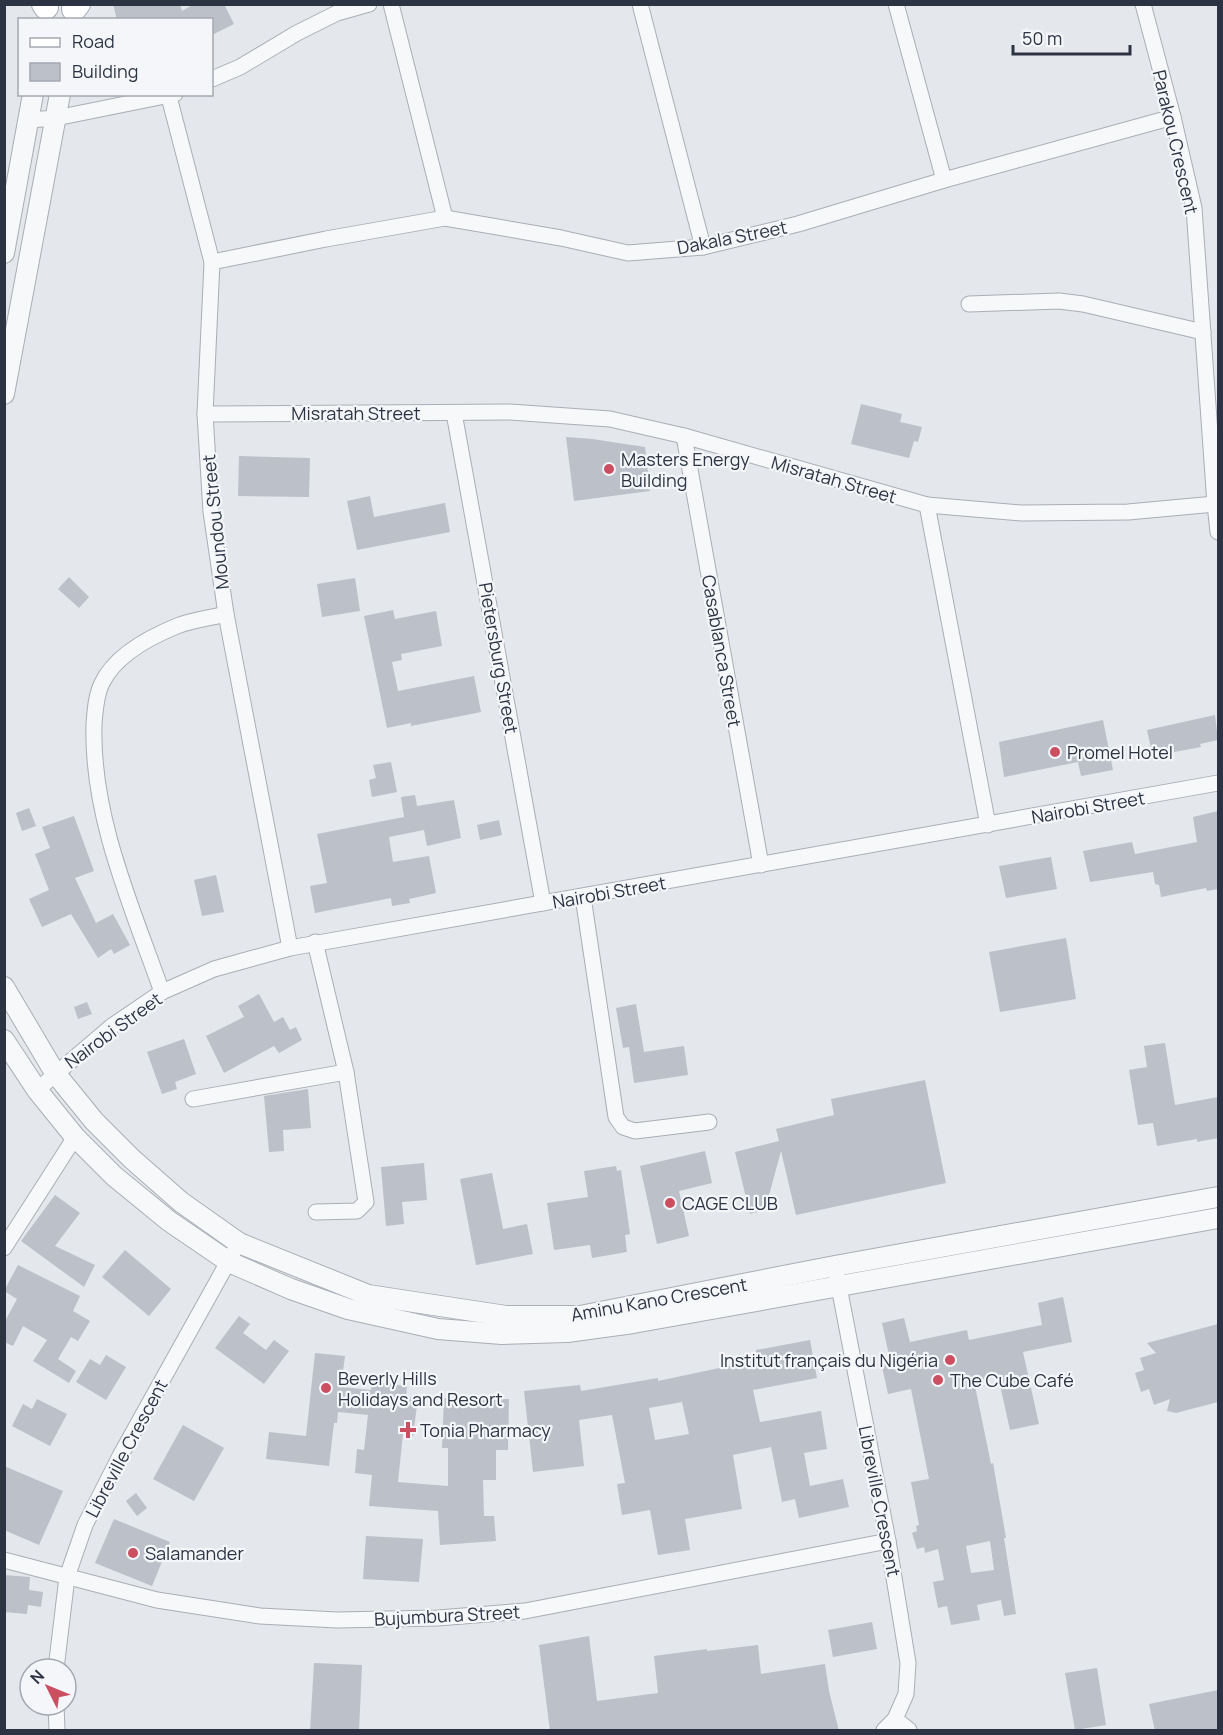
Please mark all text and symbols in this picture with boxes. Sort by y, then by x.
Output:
legend [18,18,213,96]
scale bar [1013,18,1130,56]
text: 50 m [1022,26,1062,50]
text: Road [72,29,115,53]
text: Building [72,59,138,83]
street label: Parakou Crescent [1148,68,1204,216]
street label: Dakala Street [675,215,789,259]
street label: Misratah Street [291,401,421,425]
place label: Masters Energy Building [621,447,750,492]
street label: Misratah Street [769,450,899,508]
street label: Moundou Street [196,453,234,591]
marker: Masters Energy Building [602,462,616,476]
street label: Casablanca Street [697,573,747,729]
street label: Pietersburg Street [474,581,524,735]
place label: Promel Hotel [1067,740,1173,764]
marker: Promel Hotel [1048,745,1062,759]
street label: Nairobi Street [1029,785,1147,829]
street label: Nairobi Street [550,870,668,914]
street label: Nairobi Street [60,987,166,1073]
place label: CAGE CLUB [682,1191,778,1215]
marker: CAGE CLUB [663,1196,677,1210]
street label: Aminu Kano Crescent [569,1272,749,1326]
place label: Institut français du Nigéria [720,1348,938,1372]
marker: Institut français du Nigéria [943,1353,957,1367]
place label: Beverly Hills Holidays and Resort [338,1366,503,1411]
place label: The Cube Café [950,1368,1074,1392]
marker: The Cube Café [931,1373,945,1387]
street label: Libreville Crescent [79,1375,173,1521]
marker: Beverly Hills Holidays and Resort [319,1381,333,1395]
place label: Tonia Pharmacy [420,1418,551,1442]
marker: Tonia Pharmacy [401,1423,415,1437]
street label: Libreville Crescent [854,1423,906,1579]
place label: Salamander [145,1541,244,1565]
marker: Salamander [126,1546,140,1560]
street label: Bujumbura Street [373,1599,521,1631]
north arrow [18,1657,78,1717]
text: N [25,1665,49,1688]

